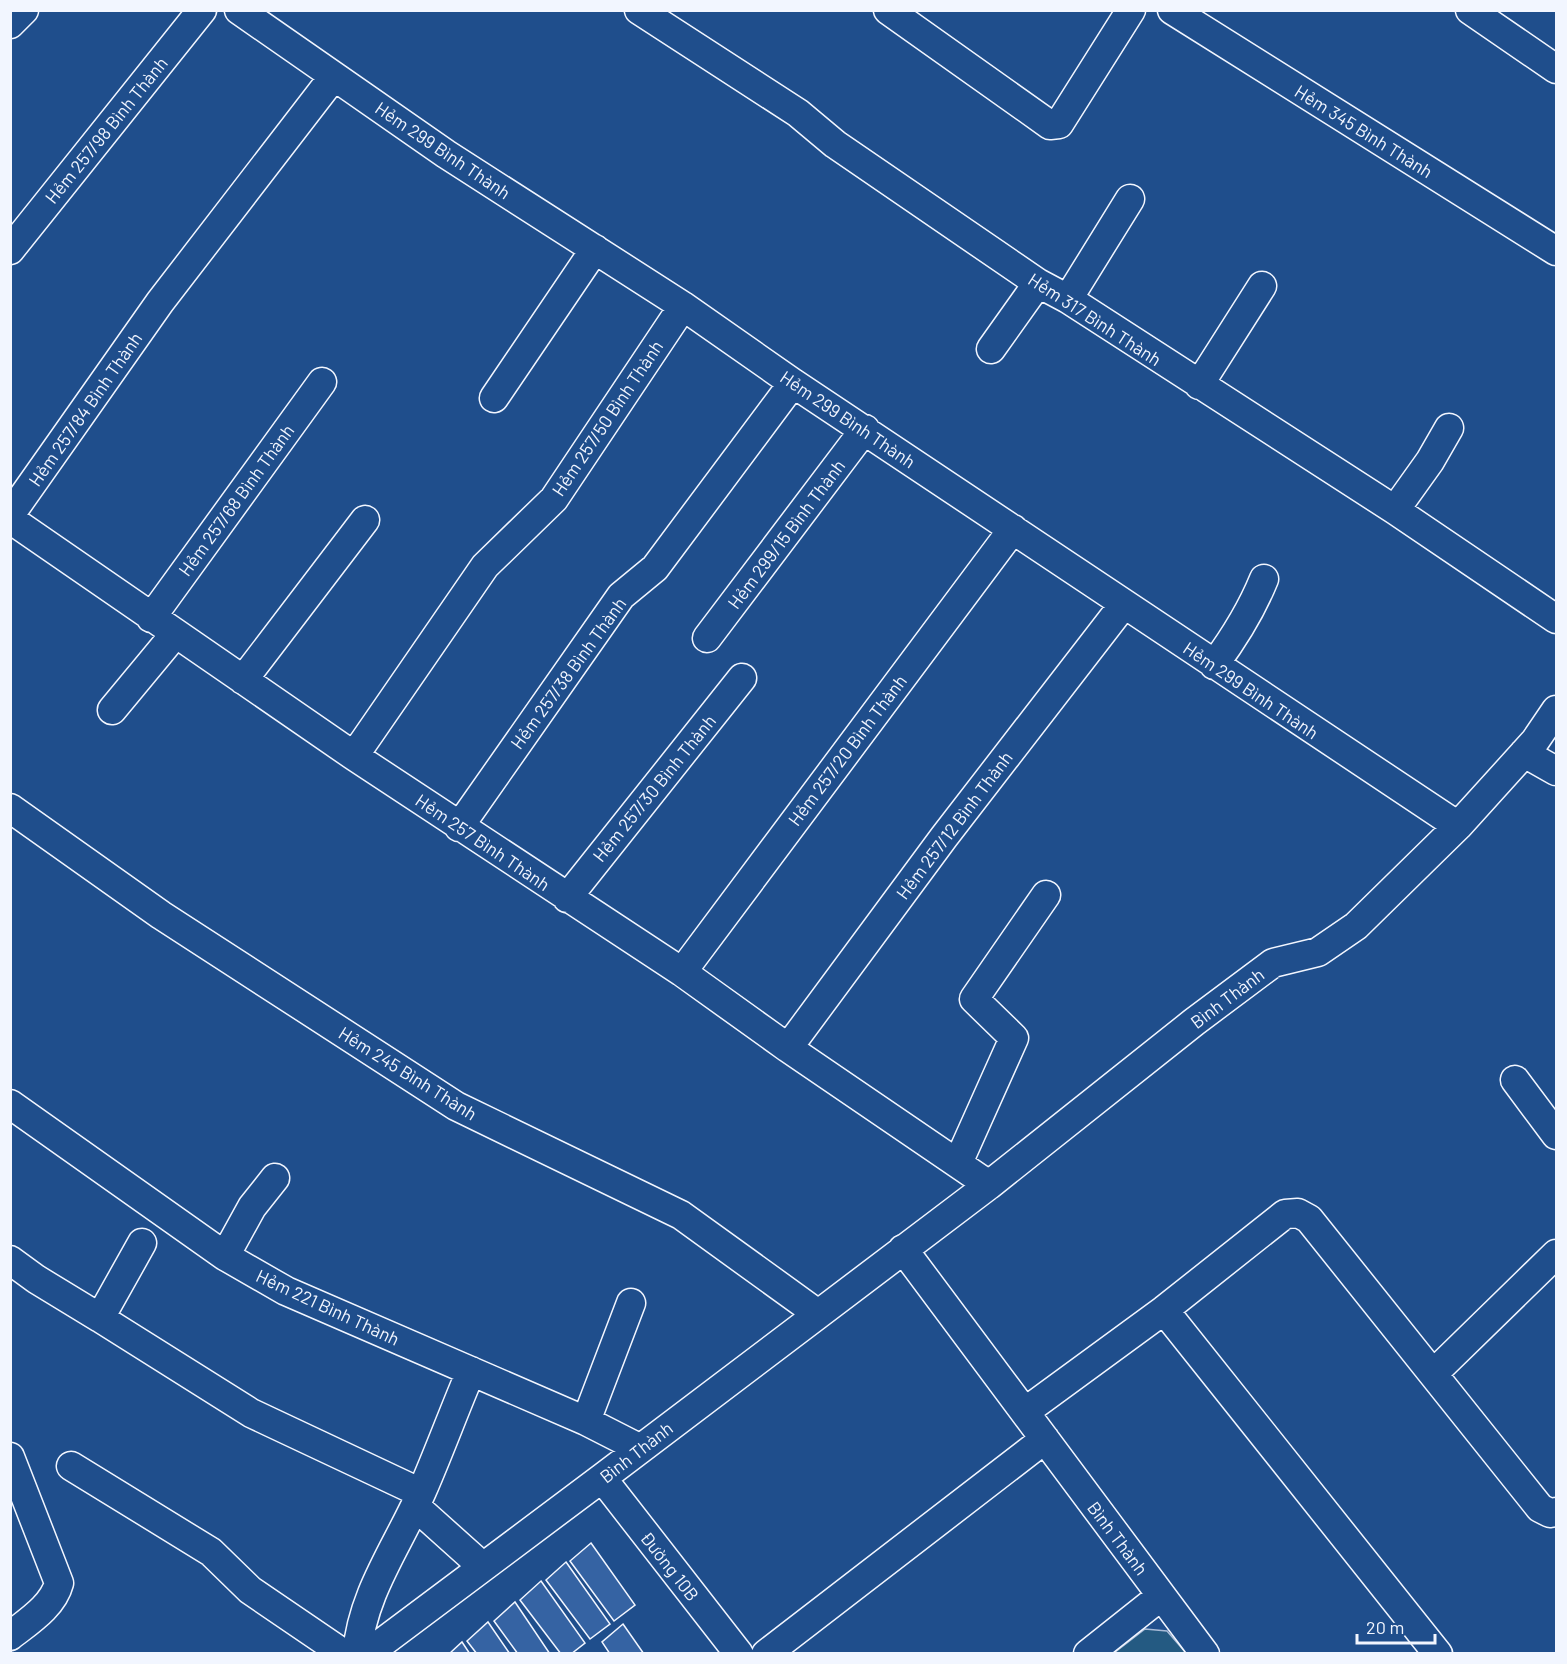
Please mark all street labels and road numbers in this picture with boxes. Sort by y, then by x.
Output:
street label: Hẻm 257/98 Bình Thành [40,52,172,208]
street label: Hẻm 345 Bình Thành [1291,80,1437,182]
street label: Hẻm 299 Bình Thành [371,97,515,203]
street label: Hẻm 317 Bình Thành [1024,268,1166,370]
street label: Hẻm 257/84 Bình Thành [24,328,146,490]
street label: Hẻm 257/50 Bình Thành [547,336,667,500]
street label: Hẻm 299 Bình Thành [776,366,920,472]
street label: Hẻm 257/68 Bình Thành [174,420,298,580]
street label: Hẻm 299/15 Bình Thành [723,455,849,613]
street label: Hẻm 257/38 Bình Thành [506,593,630,753]
street label: Hẻm 299 Bình Thành [1179,637,1323,743]
street label: Hẻm 257/20 Bình Thành [783,670,911,830]
street label: Hẻm 257/30 Bình Thành [588,710,720,866]
street label: Hẻm 257/12 Bình Thành [891,747,1017,903]
street label: Hẻm 257 Bình Thành [412,789,554,895]
street label: Bình Thành [1186,963,1268,1033]
street label: Hẻm 245 Bình Thành [335,1022,481,1124]
street label: Hẻm 221 Bình Thành [253,1264,403,1350]
street label: Bình Thành [595,1417,677,1487]
street label: Bình Thành [1083,1497,1153,1579]
street label: Đường 10B [636,1527,704,1605]

